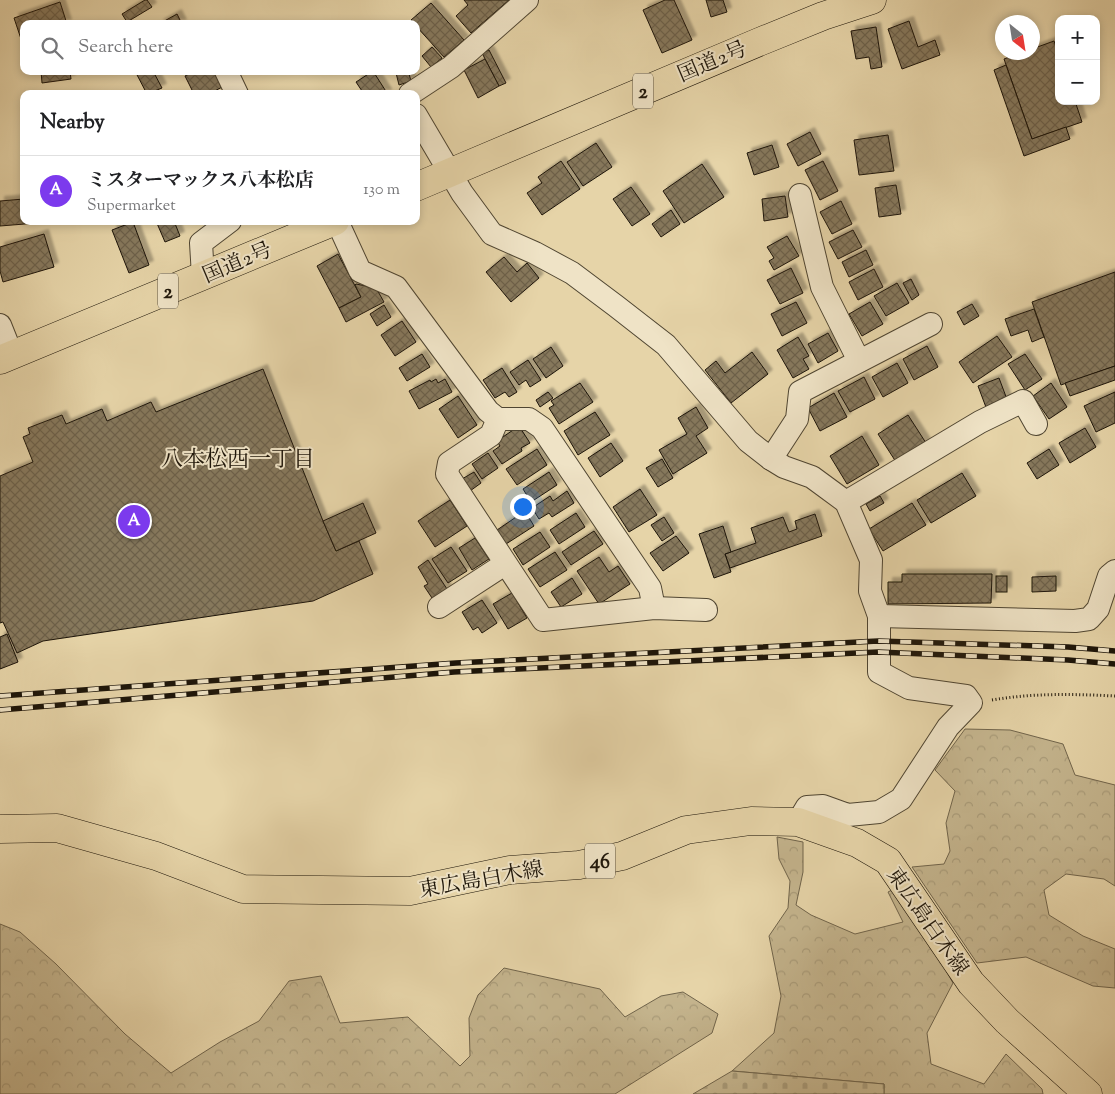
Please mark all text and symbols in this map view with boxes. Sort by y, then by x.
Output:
north arrow [995,15,1040,60]
map controls [1055,15,1100,105]
button: + [1055,15,1100,60]
search box [20,20,420,75]
icon: search [38,34,66,62]
text: Search here [78,34,173,61]
street label: 国道2号 [673,35,752,91]
button: − [1055,60,1100,105]
road number: 2 [633,74,653,108]
text: Nearby [40,108,105,138]
text: ミスターマックス八本松店 [87,168,314,195]
text: A [50,179,63,202]
text: 130 m [363,179,400,202]
text: Supermarket [87,195,176,218]
street label: 国道2号 [198,236,277,292]
road number: 2 [158,274,178,308]
district label: 八本松西一丁目 [161,445,315,477]
your location [510,494,536,520]
pin: A [118,502,150,540]
road number: 46 [585,844,615,878]
street label: 東広島白木線 [417,855,546,907]
street label: 東広島白木線 [878,862,975,982]

